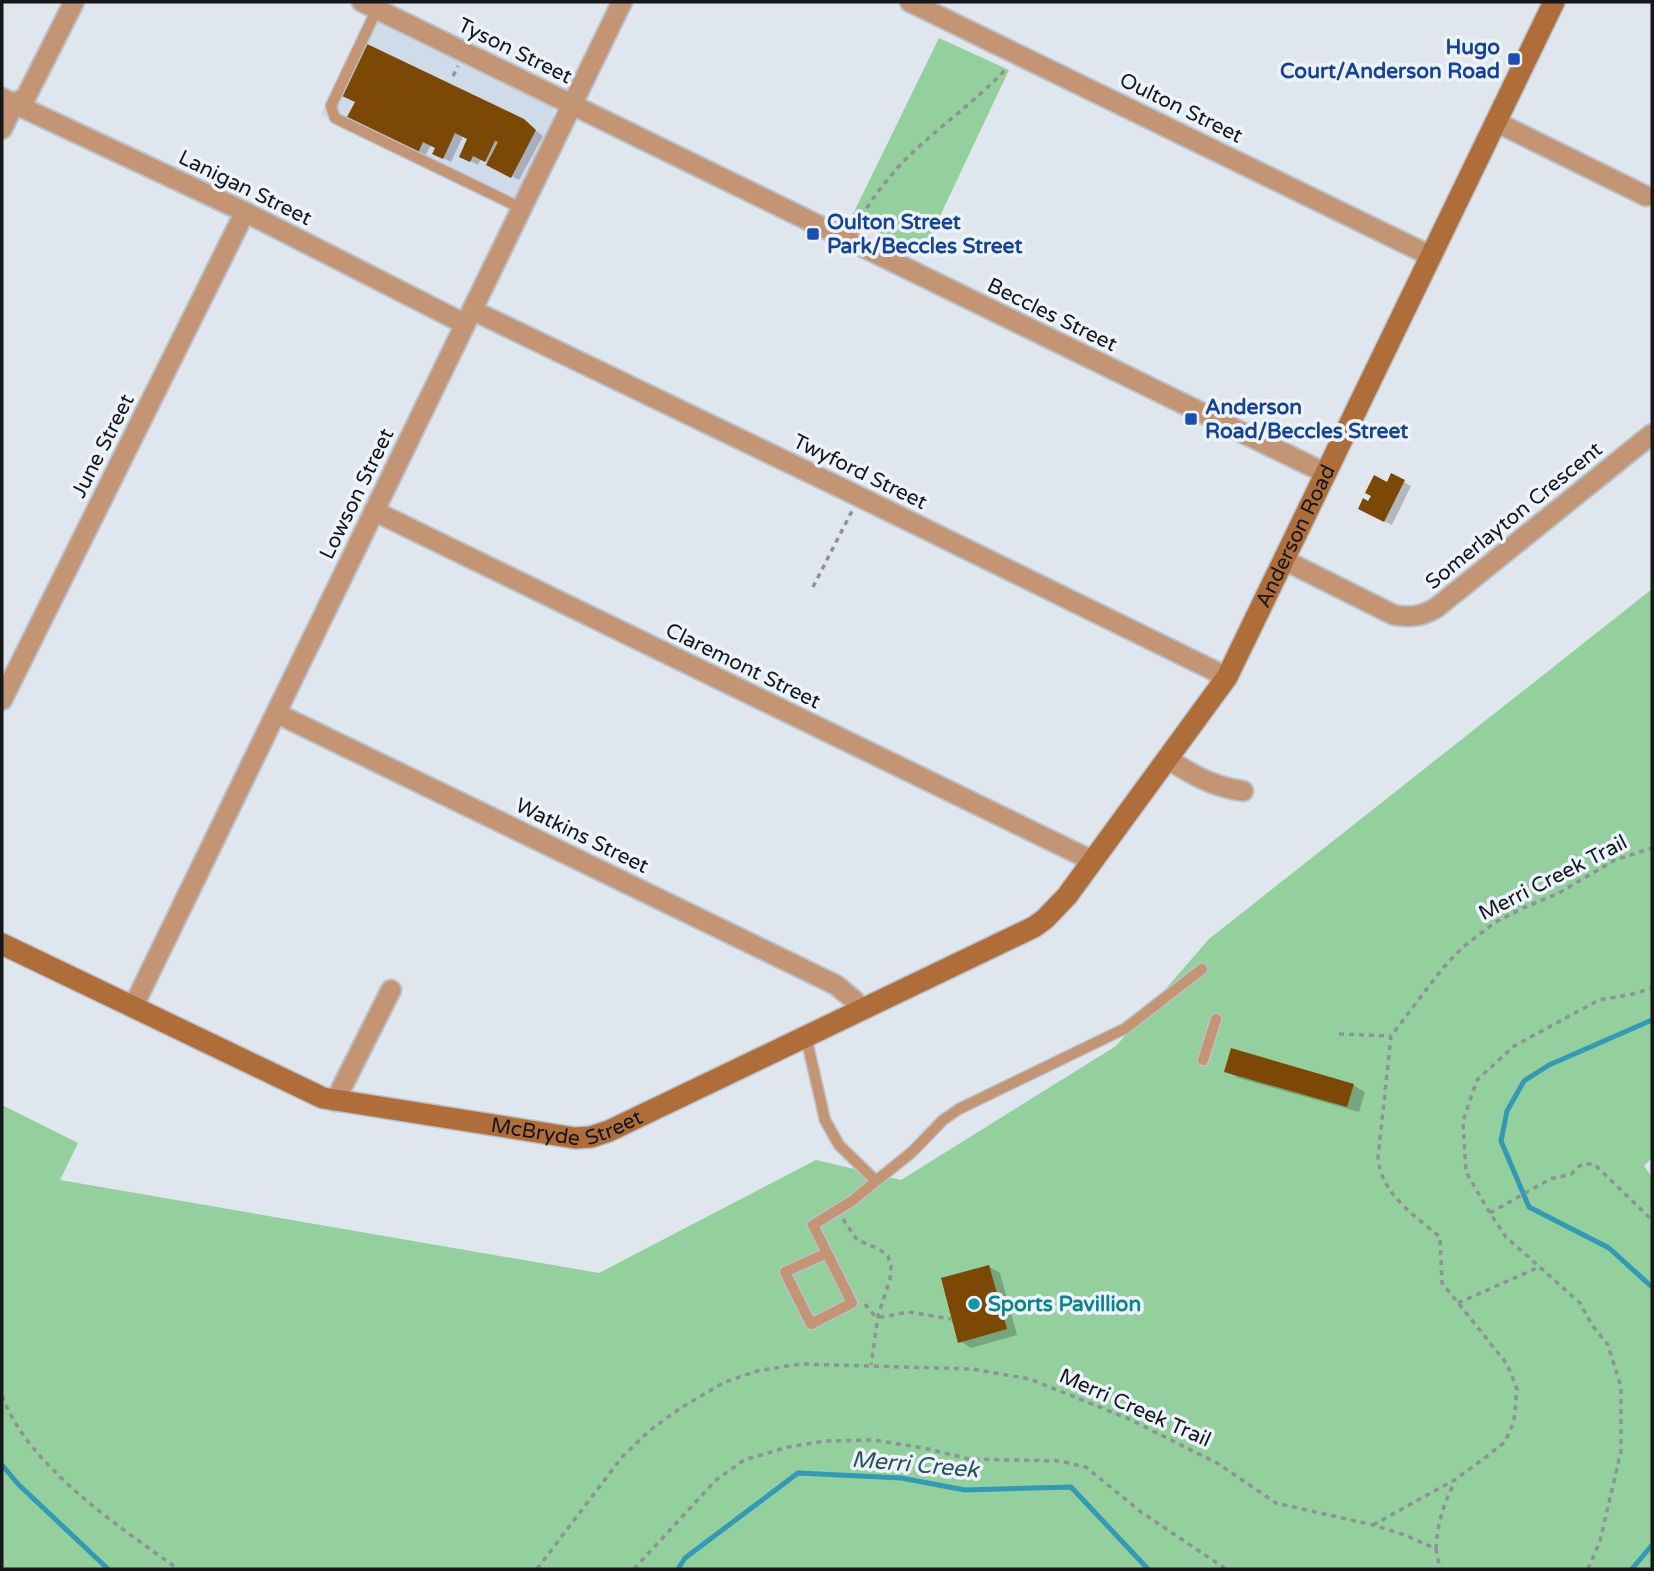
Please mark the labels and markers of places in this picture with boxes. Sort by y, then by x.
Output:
place label: Hugo Court/Anderson Road [1280,35,1500,84]
marker: Hugo Court/Anderson Road [1506,51,1522,67]
place label: Oulton Street Park/Beccles Street [827,210,1022,259]
marker: Oulton Street Park/Beccles Street [805,226,821,242]
place label: Anderson Road/Beccles Street [1205,395,1408,444]
marker: Anderson Road/Beccles Street [1183,411,1199,427]
place label: Sports Pavillion [988,1292,1141,1317]
marker: Sports Pavillion [966,1296,982,1312]

